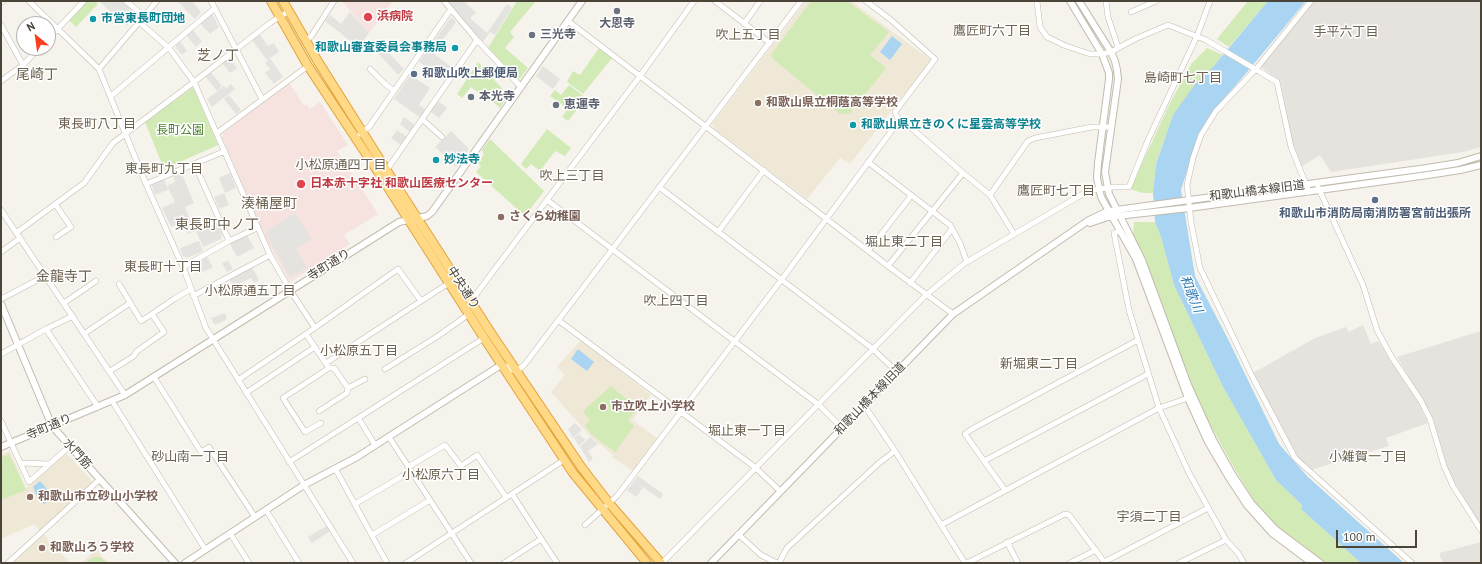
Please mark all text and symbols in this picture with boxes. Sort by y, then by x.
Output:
marker: 大恩寺 [612,6,622,16]
place label: 浜病院 [377,10,413,24]
marker: 浜病院 [362,11,374,23]
place label: 市営東長町団地 [101,12,185,26]
marker: 市営東長町団地 [88,14,98,24]
north arrow [16,16,56,56]
place label: 大恩寺 [599,17,635,31]
text: N [24,19,37,34]
district label: 鷹匠町六丁目 [953,23,1031,39]
district label: 手平六丁目 [1314,24,1378,40]
district label: 吹上五丁目 [716,27,780,43]
place label: 三光寺 [540,28,576,42]
marker: 三光寺 [527,30,537,40]
place label: 和歌山審査委員会事務局 [315,41,447,55]
marker: 和歌山審査委員会事務局 [450,43,460,53]
district label: 芝ノ丁 [197,48,239,64]
district label: 尾崎丁 [16,67,58,83]
place label: 和歌山吹上郵便局 [422,67,518,81]
marker: 和歌山吹上郵便局 [409,69,419,79]
district label: 島崎町七丁目 [1144,70,1222,86]
place label: 本光寺 [479,90,515,104]
marker: 本光寺 [466,92,476,102]
place label: 和歌山県立桐蔭高等学校 [766,96,898,110]
place label: 恵運寺 [564,98,600,112]
marker: 和歌山県立桐蔭高等学校 [753,98,763,108]
marker: 恵運寺 [551,100,561,110]
district label: 東長町八丁目 [58,116,136,132]
place label: 和歌山県立きのくに星雲高等学校 [861,118,1041,132]
marker: 和歌山県立きのくに星雲高等学校 [848,120,858,130]
park label: 長町公園 [156,124,204,138]
place label: 妙法寺 [444,153,480,167]
marker: 妙法寺 [431,155,441,165]
district label: 小松原通四丁目 [296,157,386,173]
district label: 東長町九丁目 [125,161,203,177]
district label: 吹上三丁目 [540,168,604,184]
place label: 日本赤十字社 和歌山医療センター [310,177,493,191]
marker: 日本赤十字社 和歌山医療センター [295,178,307,190]
street label: 和歌山橋本線旧道 [1208,178,1306,204]
district label: 鷹匠町七丁目 [1017,183,1095,199]
marker: 和歌山市消防局南消防署宮前出張所 [1370,195,1380,205]
district label: 湊桶屋町 [241,196,297,212]
place label: 和歌山市消防局南消防署宮前出張所 [1279,207,1471,221]
place label: さくら幼稚園 [509,210,581,224]
marker: さくら幼稚園 [496,212,506,222]
district label: 東長町中ノ丁 [175,217,259,233]
district label: 堀止東二丁目 [865,234,943,250]
street label: 寺町通り [305,246,353,284]
district label: 東長町十丁目 [124,259,202,275]
street label: 中央通り [444,264,482,312]
district label: 金龍寺丁 [36,269,92,285]
water label: 和歌川 [1176,273,1206,315]
district label: 小松原通五丁目 [205,283,295,299]
district label: 吹上四丁目 [644,293,708,309]
district label: 小松原五丁目 [320,343,398,359]
district label: 新堀東二丁目 [1000,356,1078,372]
street label: 和歌山橋本線旧道 [831,359,909,439]
place label: 市立吹上小学校 [611,400,695,414]
marker: 市立吹上小学校 [598,402,608,412]
street label: 寺町通り [24,411,74,443]
district label: 堀止東一丁目 [708,423,786,439]
street label: 水門筋 [60,436,94,472]
district label: 砂山南一丁目 [151,449,229,465]
district label: 小雑賀一丁目 [1329,449,1407,465]
district label: 小松原六丁目 [402,467,480,483]
place label: 和歌山市立砂山小学校 [38,490,158,504]
marker: 和歌山市立砂山小学校 [25,492,35,502]
district label: 宇須二丁目 [1117,509,1181,525]
scale bar [1338,522,1419,548]
text: 100 m [1343,529,1376,544]
place label: 和歌山ろう学校 [50,541,134,555]
marker: 和歌山ろう学校 [37,543,47,553]

